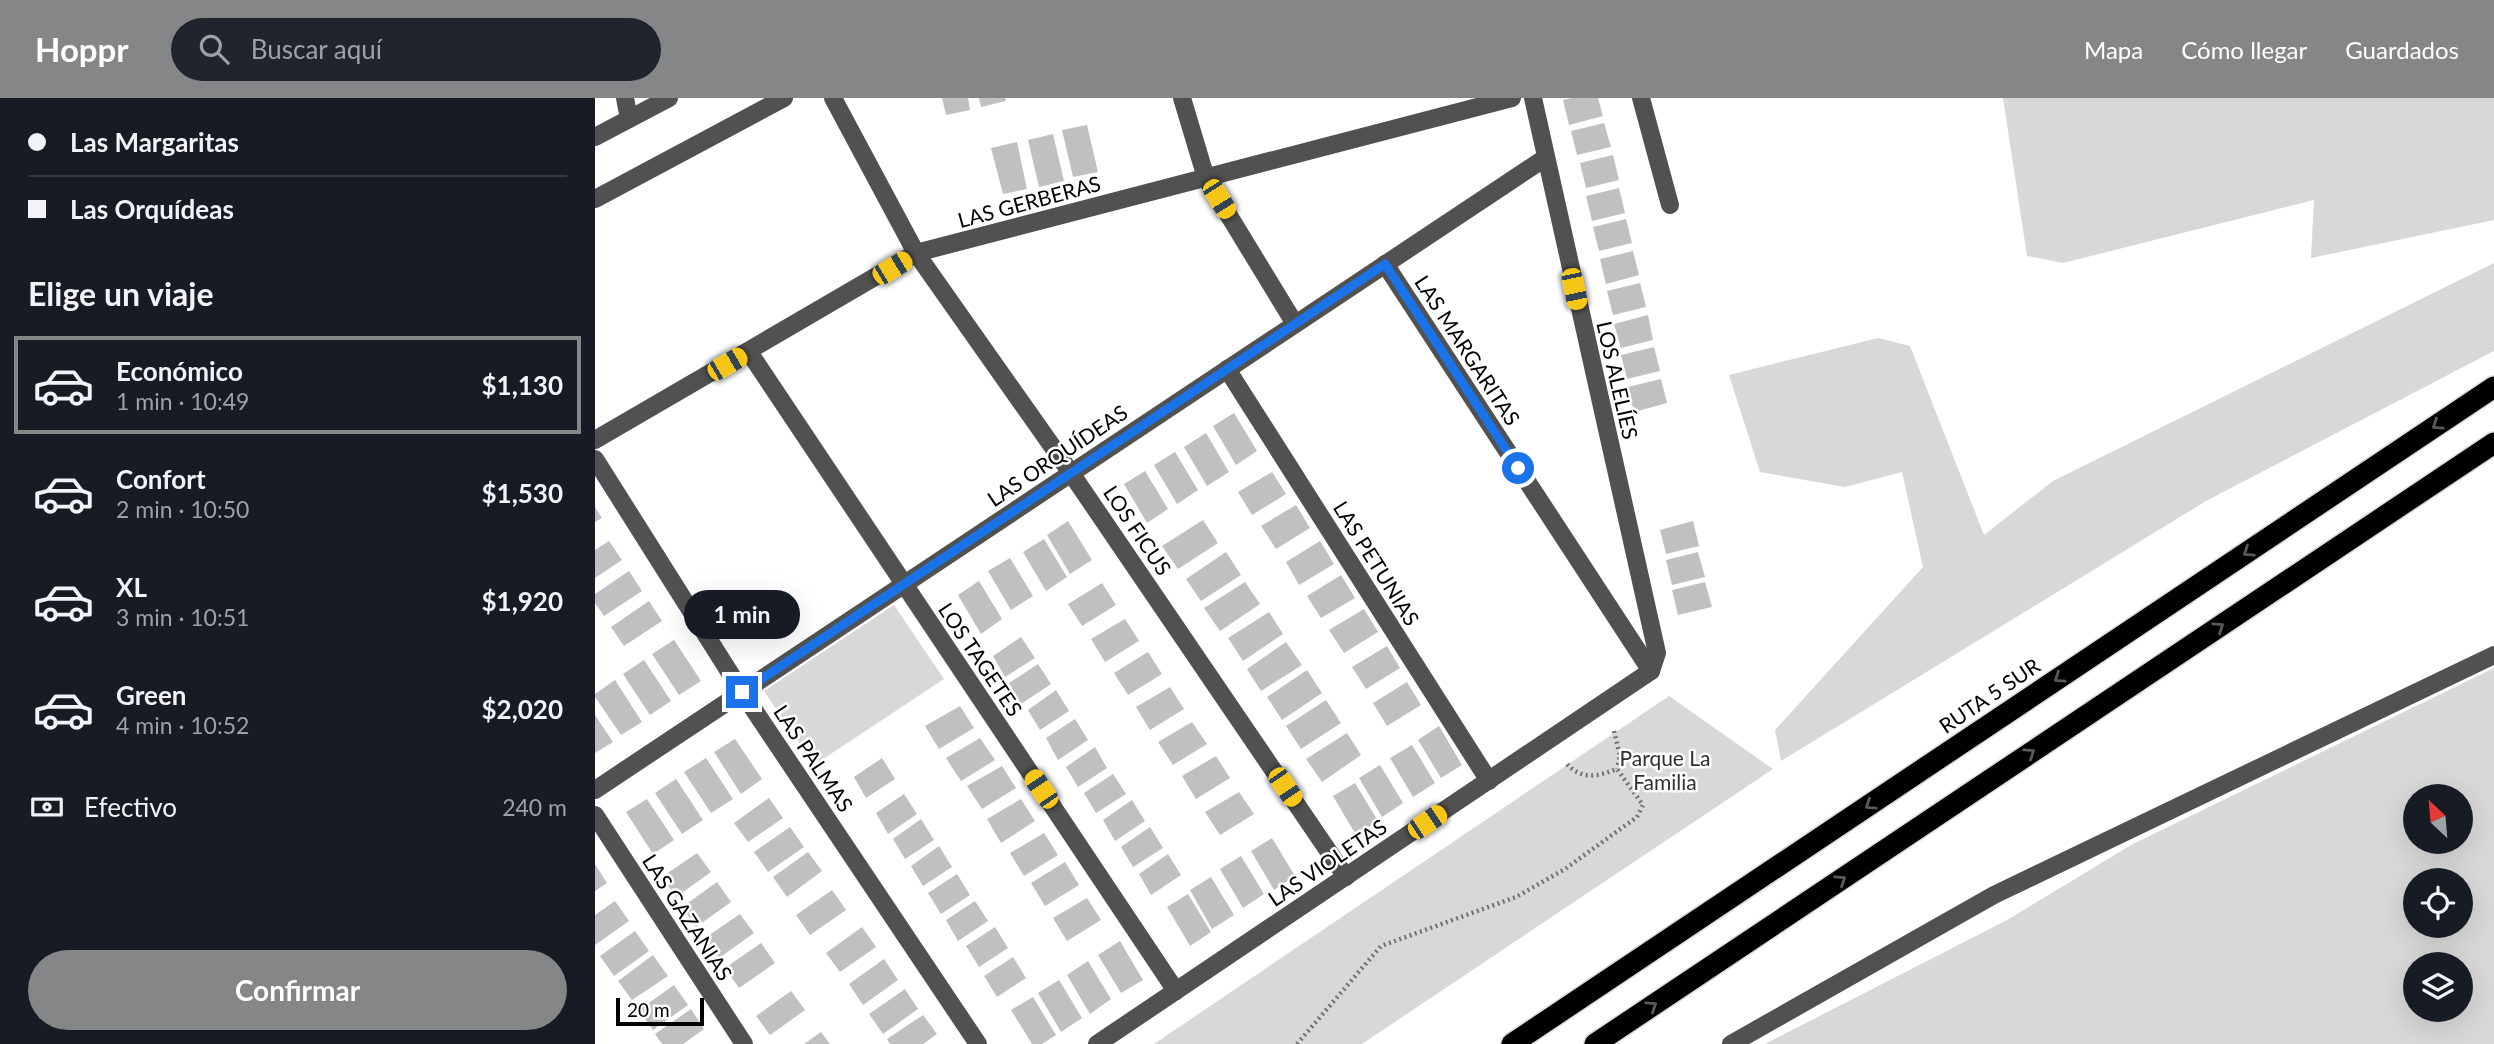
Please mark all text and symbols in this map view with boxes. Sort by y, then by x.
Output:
search box [171,18,661,81]
text: Hoppr [35,29,129,69]
icon: search [195,30,233,68]
text: Buscar aquí [251,33,382,65]
text: Mapa [2084,35,2143,64]
text: Cómo llegar [2181,35,2307,64]
text: Guardados [2345,35,2459,64]
text: Las Margaritas [70,126,239,158]
street label: LAS GERBERAS [955,170,1103,232]
car [1199,176,1240,222]
text: Las Orquídeas [70,193,234,225]
car [869,248,916,288]
car [1560,266,1589,312]
street label: LAS MARGARITAS [1410,270,1526,430]
text: Elige un viaje [28,274,213,313]
street label: LOS ALELÍES [1592,319,1644,441]
car [704,344,751,384]
icon: car [32,354,95,417]
text: Económico [116,355,243,387]
text: $1,130 [482,369,563,401]
text: 1 min · 10:49 [116,387,249,415]
street label: LAS ORQUÍDEAS [982,399,1132,511]
one-way arrow [2432,417,2445,429]
route start [1502,452,1534,484]
icon: car [32,462,95,525]
text: Confort [116,463,206,495]
text: $1,530 [482,477,563,509]
street label: LOS FICUS [1099,481,1177,579]
text: 2 min · 10:50 [116,495,249,523]
street label: LAS PETUNIAS [1329,496,1425,630]
one-way arrow [2243,543,2256,556]
icon: car [32,570,95,633]
text: XL [116,571,147,603]
text: $1,920 [482,585,563,617]
callout: 1 min [684,590,800,640]
street label: LOS TAGETES [934,598,1028,720]
text: 1 min [713,600,771,628]
text: 3 min · 10:51 [116,603,249,631]
one-way arrow [2212,622,2225,635]
street label: RUTA 5 SUR [1934,652,2045,738]
one-way arrow [2054,670,2067,682]
route end [726,676,758,708]
icon: car [32,678,95,741]
text: Green [116,679,186,711]
text: $2,020 [482,693,563,725]
street label: LAS PALMAS [769,700,859,816]
text: 4 min · 10:52 [116,711,249,739]
park label: Parque La Familia [1619,745,1711,794]
one-way arrow [2022,749,2035,761]
car [1265,764,1306,810]
car [1021,766,1062,812]
north arrow [2403,784,2473,854]
map controls [2403,784,2473,1022]
icon: cash [28,788,66,826]
text: Efectivo [84,791,177,823]
text: 240 m [502,793,567,821]
one-way arrow [1865,796,1878,809]
car [1404,802,1451,842]
street label: LAS VIOLETAS [1263,813,1391,911]
street label: LAS GAZANIAS [638,849,738,985]
button: locate [2403,868,2473,938]
one-way arrow [1833,875,1846,888]
button: Confirmar [28,950,567,1030]
button: layers [2403,952,2473,1022]
scale bar [616,995,703,1027]
text: 20 m [627,998,670,1021]
one-way arrow [1644,1002,1657,1014]

